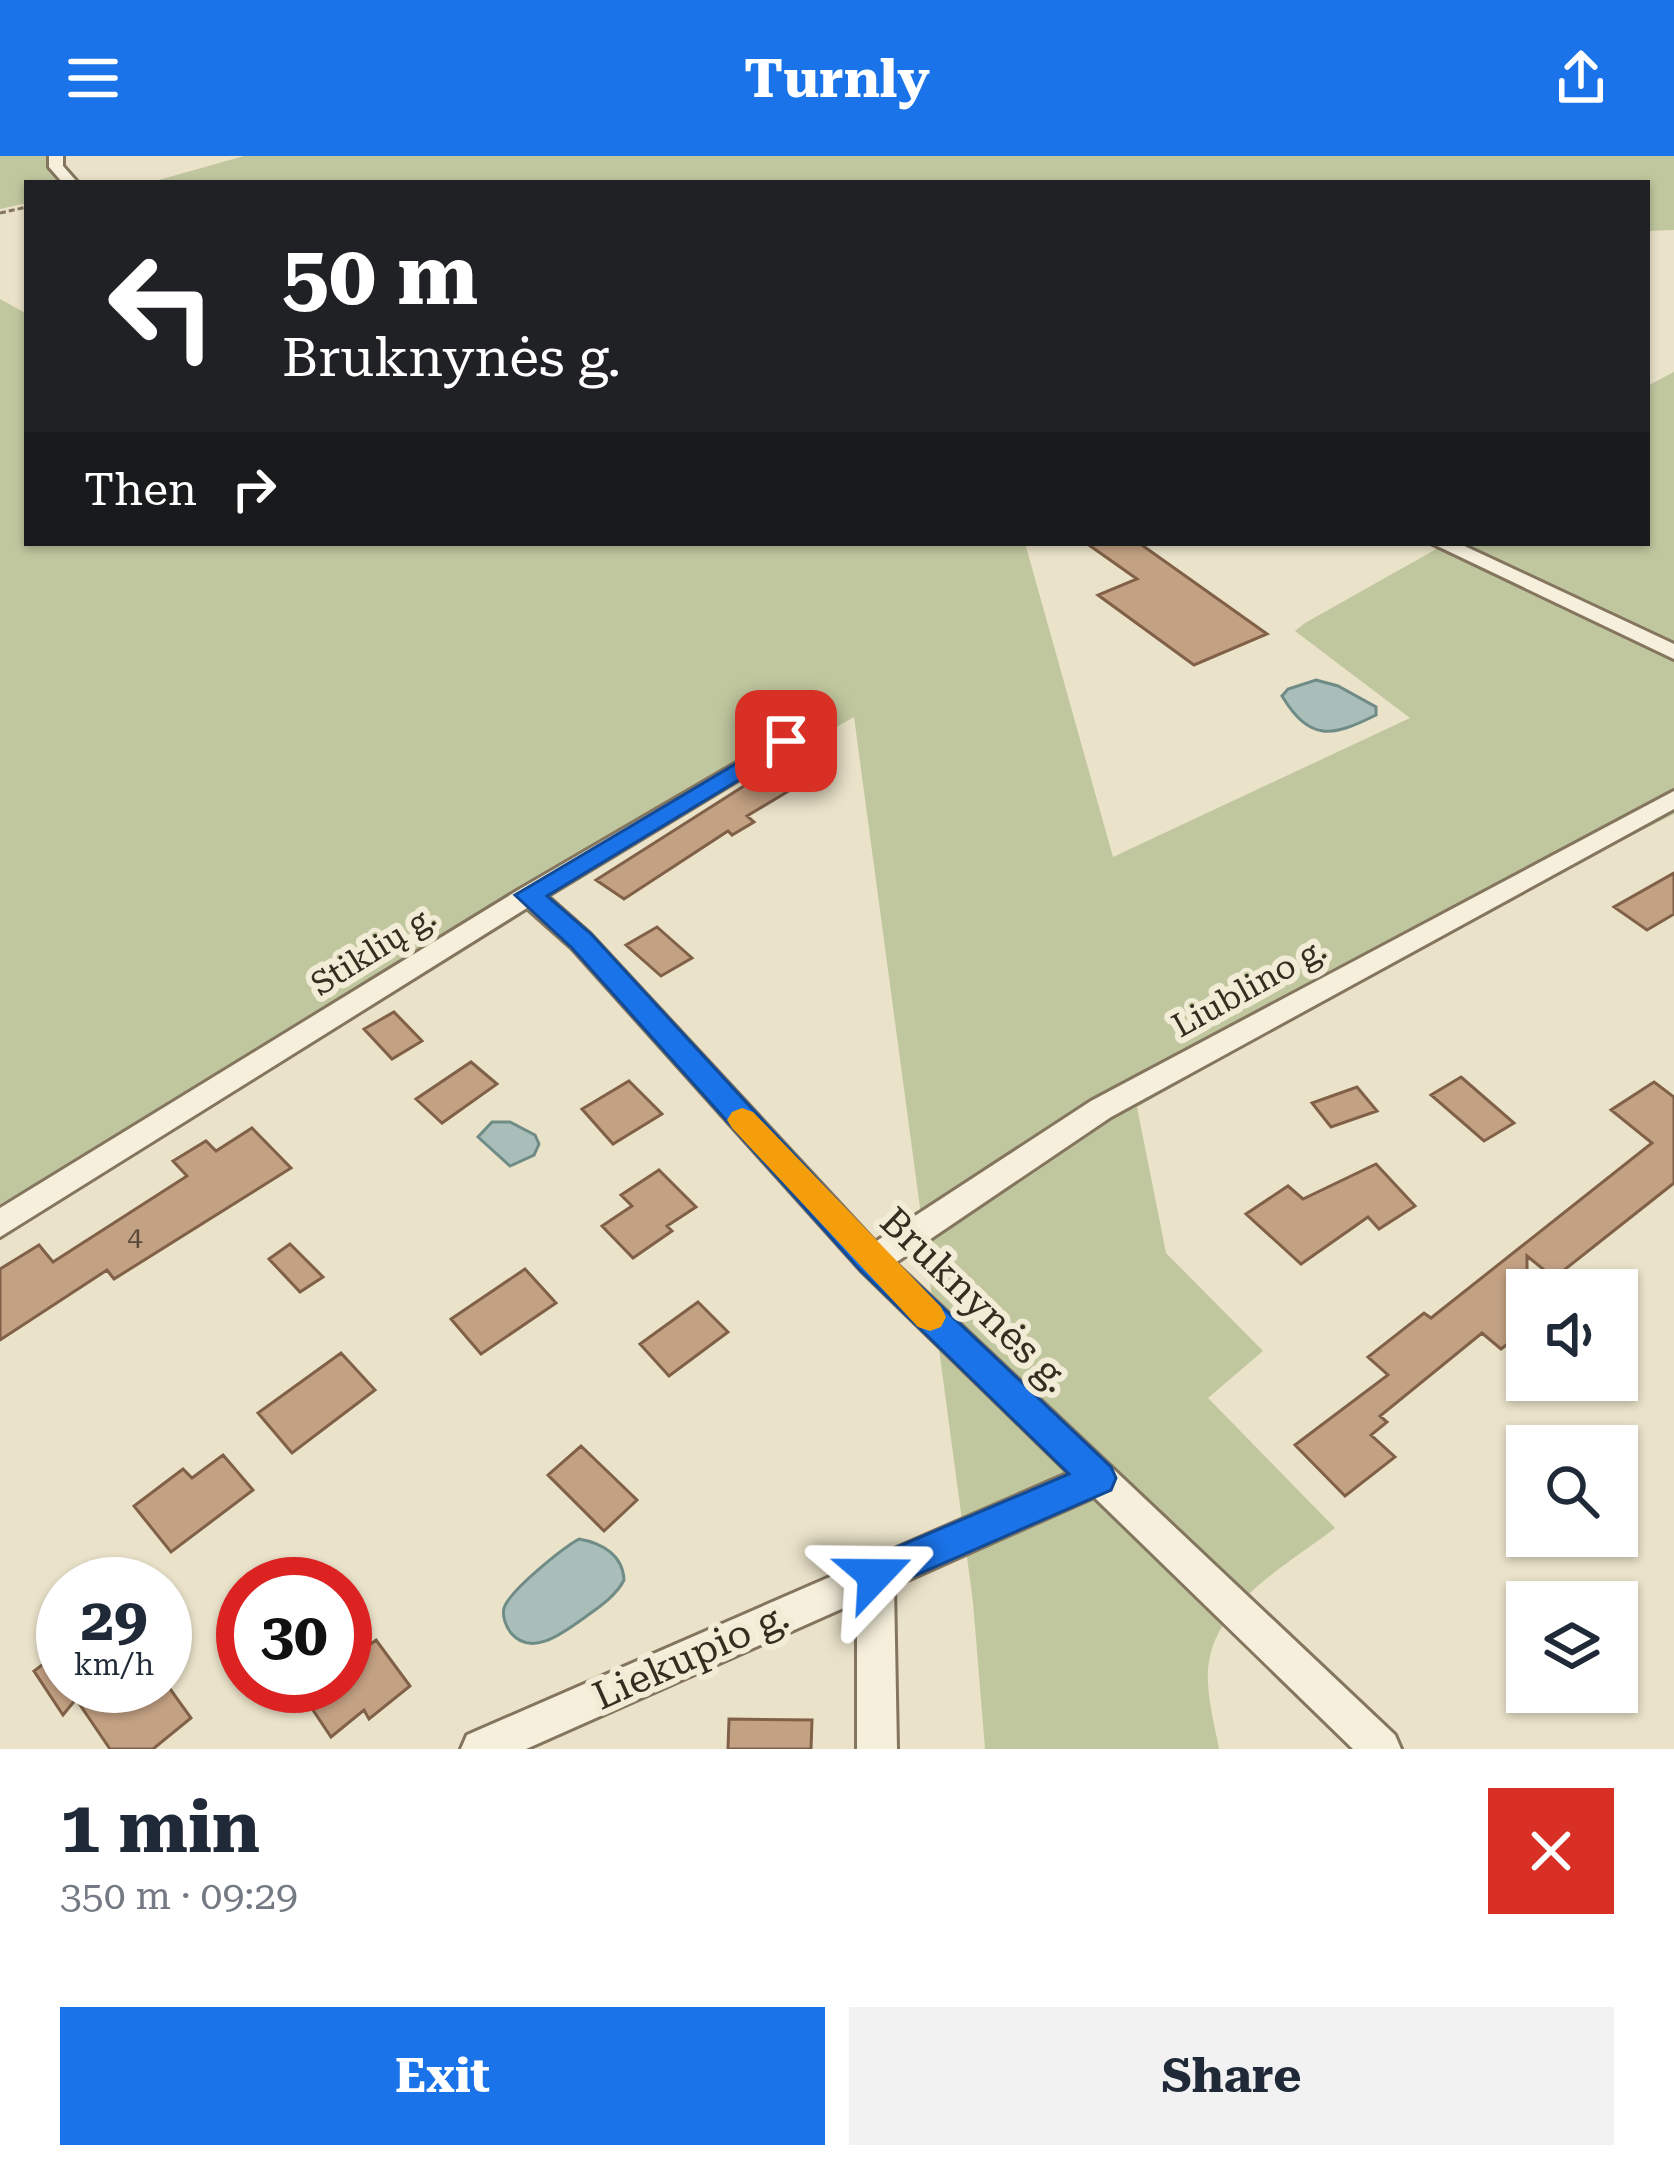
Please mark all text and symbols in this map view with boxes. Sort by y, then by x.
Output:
icon: menu [60,45,126,111]
icon: share [1548,45,1614,111]
text: Turnly [744,47,930,110]
text: 50 m [282,226,478,324]
icon: left [84,228,240,384]
text: Bruknynės g. [282,326,621,389]
icon: right [221,456,287,522]
text: Then [84,463,197,516]
pin [735,690,837,792]
icon: arrive [753,708,819,774]
street label: Stiklių g. [304,897,442,1003]
street label: Liublino g. [1165,929,1333,1045]
street label: Bruknynės g. [871,1198,1079,1402]
house number: 4 [127,1221,143,1253]
map controls [1506,1269,1638,1713]
button: sound [1506,1269,1638,1401]
button: search [1506,1425,1638,1557]
position arrow [812,1512,938,1638]
speed limit sign: 30 [216,1557,372,1713]
button: layers [1506,1581,1638,1713]
text: 29 [80,1584,148,1655]
street label: Liekupio g. [586,1592,796,1720]
text: km/h [74,1647,154,1682]
text: 1 min [60,1785,260,1870]
button: close [1488,1788,1614,1914]
text: 350 m · 09:29 [60,1873,298,1919]
button: Exit [60,2007,825,2145]
button: Share [849,2007,1614,2145]

